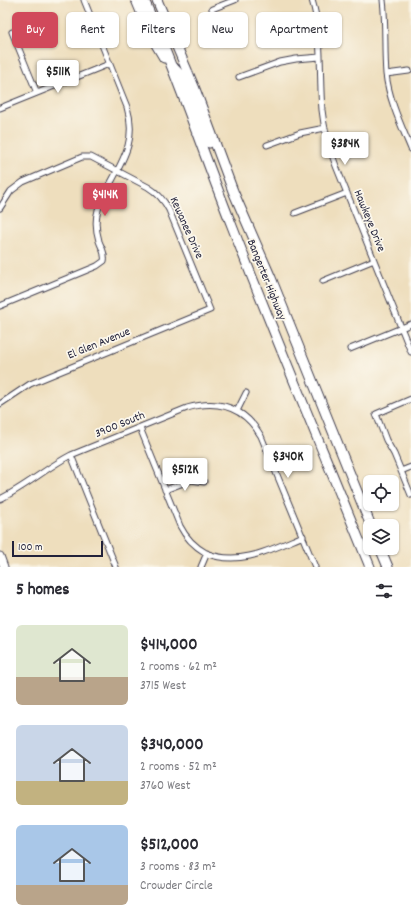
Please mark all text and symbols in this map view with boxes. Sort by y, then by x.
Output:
chip: Buy [12,12,58,48]
chip: Rent [66,12,119,48]
chip: Filters [127,12,190,48]
chip: New [198,12,248,48]
chip: Apartment [256,12,342,48]
pin: $511K [30,60,86,94]
text: $511K [46,63,70,82]
pin: $384K [317,132,373,166]
text: $384K [331,135,359,154]
pin: $414K [77,183,133,217]
text: $414K [92,186,118,205]
street label: Hawkeye Drive [349,187,389,255]
street label: Kewanee Drive [165,194,207,262]
street label: Bangerter Highway [242,237,290,324]
street label: El Glen Avenue [65,324,133,364]
street label: 3900 South [93,407,147,443]
pin: $340K [260,445,316,479]
text: $340K [273,448,303,467]
pin: $512K [157,458,213,492]
text: $512K [171,461,199,480]
map controls [363,475,399,555]
button: locate [363,475,399,511]
button: layers [363,519,399,555]
scale bar [12,539,103,558]
text: 100 m [18,540,42,556]
text: 5 homes [16,579,69,603]
icon: filters [373,580,395,602]
text: $414,000 [140,634,197,658]
icon: home [48,641,96,689]
text: 2 rooms · 62 m² [140,658,217,677]
text: 3715 West [140,677,186,696]
text: $340,000 [140,734,204,758]
icon: home [48,741,96,789]
text: 2 rooms · 52 m² [140,758,217,777]
text: 3760 West [140,777,191,796]
text: $512,000 [140,834,199,858]
icon: home [48,841,96,889]
text: 3 rooms · 83 m² [140,858,216,877]
text: Crowder Circle [140,877,213,896]

